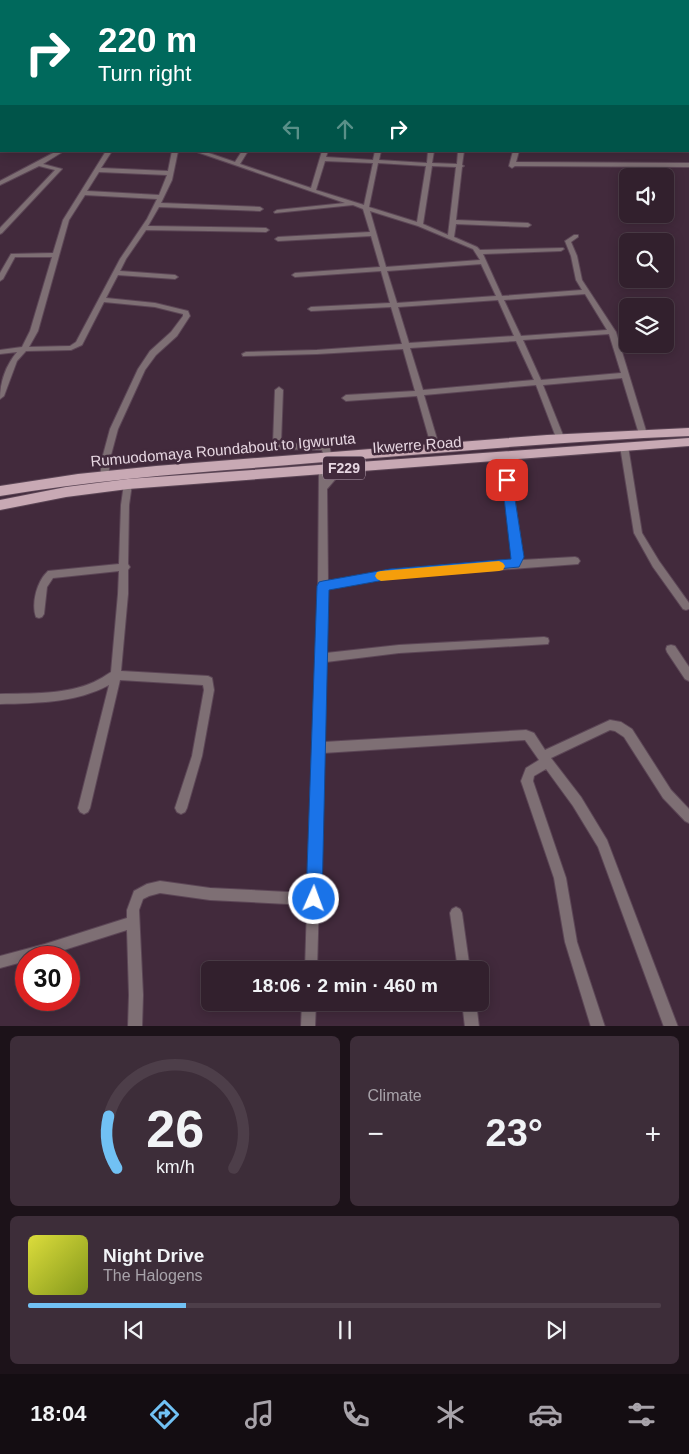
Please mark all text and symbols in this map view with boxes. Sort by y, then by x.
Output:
icon: right [15,20,80,85]
text: 220 m [98,20,197,59]
text: Turn right [98,61,191,86]
icon: left [278,115,306,143]
icon: ahead [331,115,359,143]
icon: right [384,115,412,143]
map controls [619,168,674,353]
button: sound [619,168,674,223]
button: search [619,233,674,288]
button: layers [619,298,674,353]
street label: Rumuodomaya Roundabout to Igwuruta [90,429,357,470]
street label: Ikwerre Road [372,433,462,456]
road number: F229 [323,456,365,479]
pin [486,459,528,501]
icon: arrive [493,466,521,494]
position arrow [287,872,339,924]
speed limit sign: 30 [15,946,80,1011]
text: 18:06 · 2 min · 460 m [252,975,438,996]
text: Climate [368,1087,422,1104]
text: 26 [146,1100,204,1158]
text: 23° [486,1112,543,1154]
text: − [368,1118,384,1149]
text: + [645,1118,661,1149]
text: km/h [155,1157,194,1177]
text: Night Drive [103,1245,204,1266]
text: The Halogens [103,1267,203,1284]
icon: previous [120,1316,148,1344]
icon: pause [331,1316,359,1344]
icon: next [542,1316,570,1344]
icon: directions [147,1397,182,1432]
icon: music [242,1397,277,1432]
icon: phone [338,1397,373,1432]
icon: climate [433,1397,468,1432]
icon: car [528,1397,563,1432]
icon: filters [624,1397,659,1432]
text: 18:04 [30,1401,86,1426]

